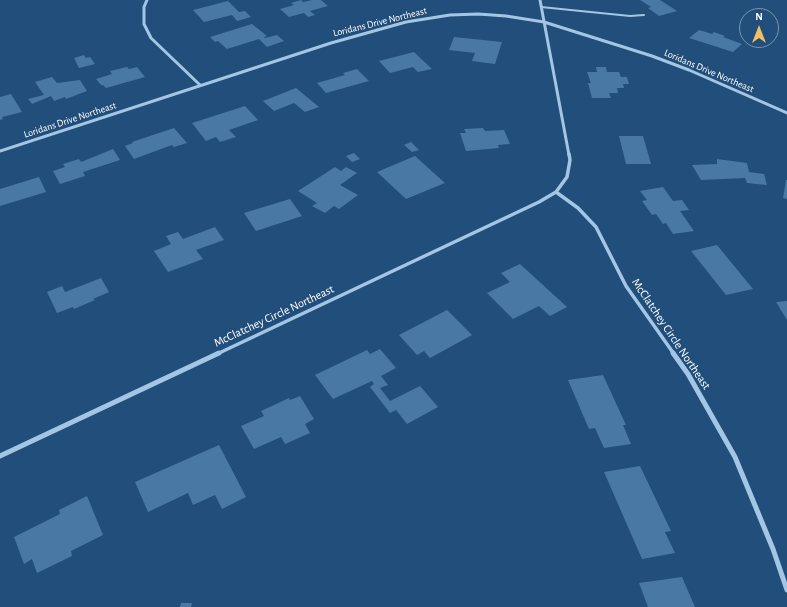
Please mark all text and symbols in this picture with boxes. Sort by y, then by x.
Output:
street label: Loridans Drive Northeast [332,5,428,39]
north arrow [739,8,779,48]
text: N [755,11,763,22]
street label: Loridans Drive Northeast [662,47,756,95]
street label: Loridans Drive Northeast [22,99,118,141]
street label: McClatchey Circle Northeast [628,276,714,392]
street label: McClatchey Circle Northeast [212,282,336,350]

